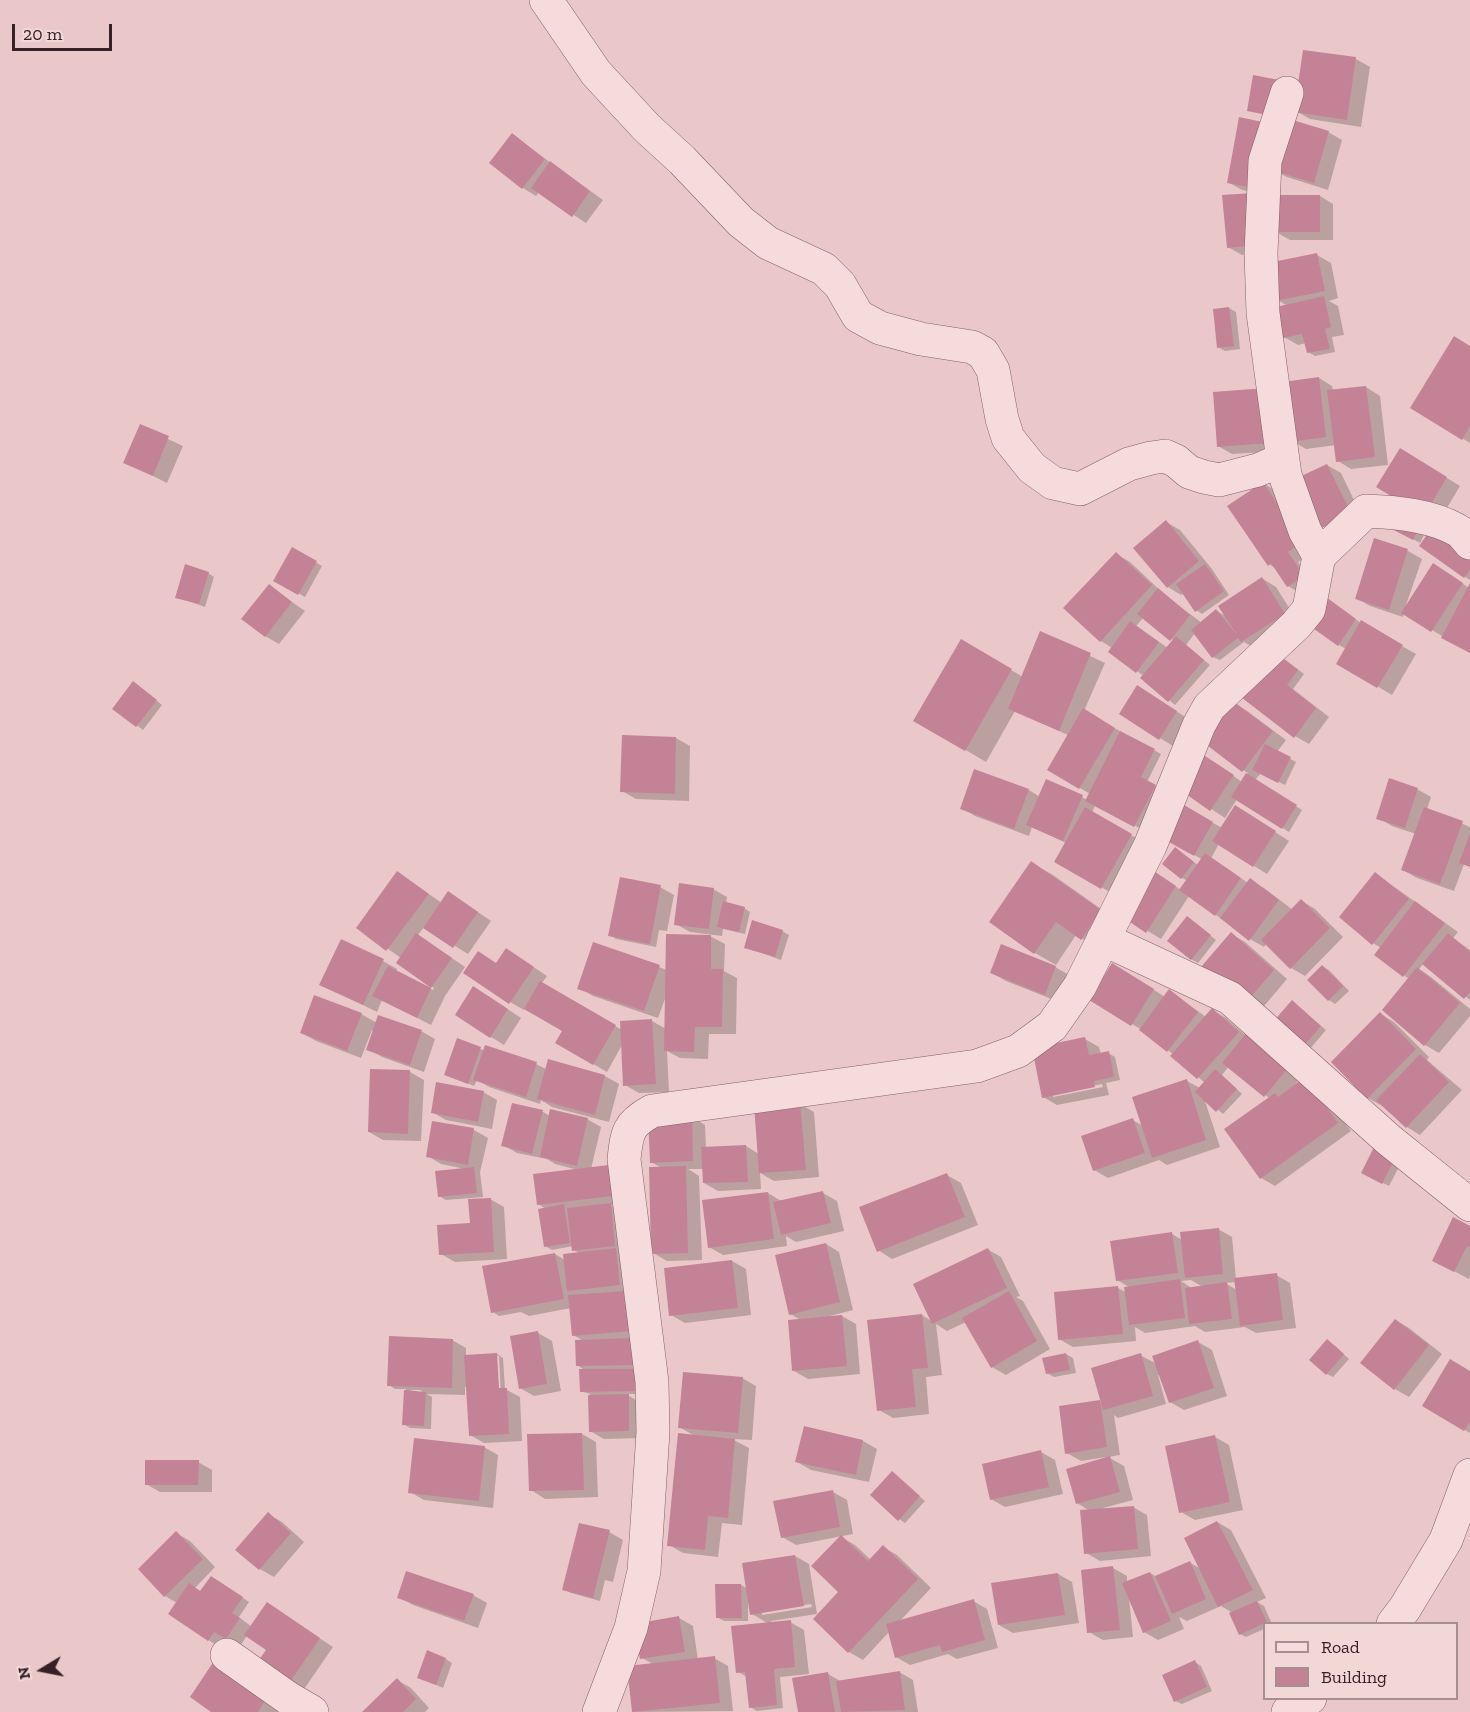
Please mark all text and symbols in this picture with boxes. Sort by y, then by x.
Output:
scale bar [15,12,116,50]
text: 20 m [23,23,62,45]
legend [1263,1622,1458,1700]
text: Road [1321,1636,1360,1658]
north arrow [12,1640,72,1700]
text: N [13,1666,34,1681]
text: Building [1321,1666,1387,1688]

